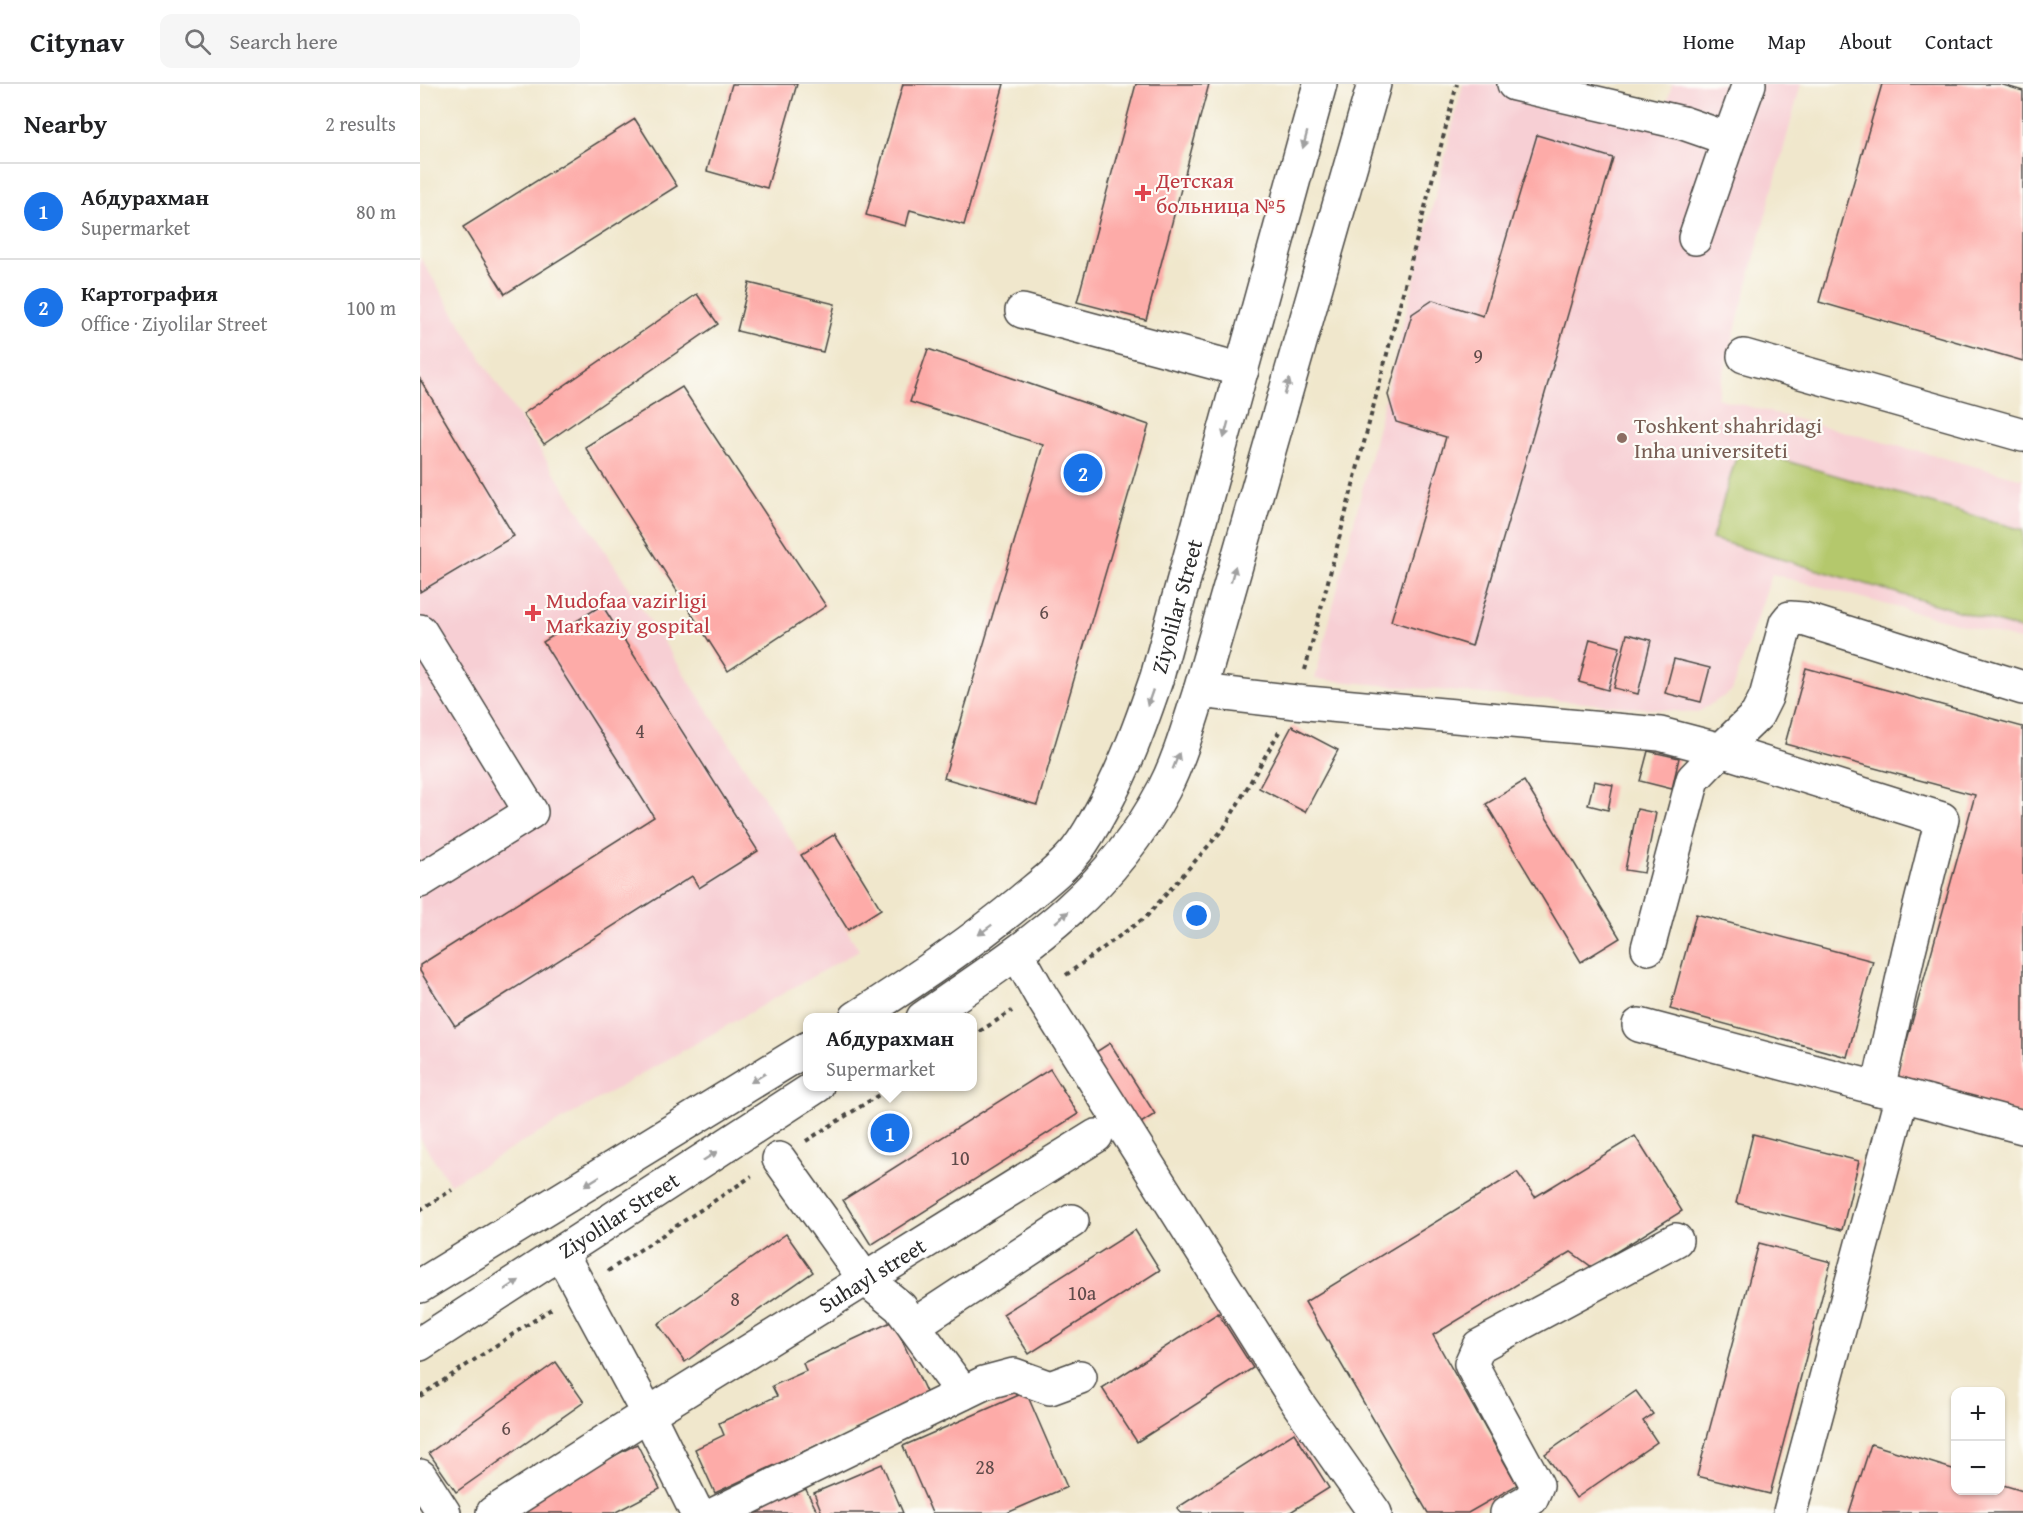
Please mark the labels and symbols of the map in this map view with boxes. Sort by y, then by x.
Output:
one-way arrow [1300,132,1309,150]
place label: Детская больница №5 [1155,164,1286,221]
marker: Детская больница №5 [1134,184,1152,202]
house number: 9 [1473,341,1483,370]
one-way arrow [1283,378,1292,396]
place label: Toshkent shahridagi Inha universiteti [1634,409,1822,466]
one-way arrow [1221,421,1230,439]
marker: Toshkent shahridagi Inha universiteti [1615,431,1629,445]
pin: 2 [1064,450,1102,496]
street label: Ziyolilar Street [1143,535,1210,677]
one-way arrow [1229,565,1239,584]
place label: Mudofaa vazirligi Markaziy gospital [546,584,710,641]
house number: 6 [1039,597,1049,626]
marker: Mudofaa vazirligi Markaziy gospital [524,604,542,622]
one-way arrow [1144,689,1154,707]
house number: 4 [635,716,645,745]
one-way arrow [1171,751,1181,769]
your location [1182,901,1211,930]
one-way arrow [1055,911,1070,923]
one-way arrow [977,923,993,936]
one-way arrow [750,1073,766,1084]
pin: 1 [870,1110,910,1156]
house number: 10 [950,1143,970,1172]
one-way arrow [702,1151,718,1162]
street label: Ziyolilar Street [552,1164,686,1266]
one-way arrow [584,1175,600,1186]
street label: Suhayl street [812,1229,932,1321]
house number: 10а [1068,1278,1097,1307]
one-way arrow [503,1279,519,1291]
house number: 8 [730,1284,740,1313]
house number: 6 [501,1413,511,1442]
house number: 28 [975,1452,995,1481]

